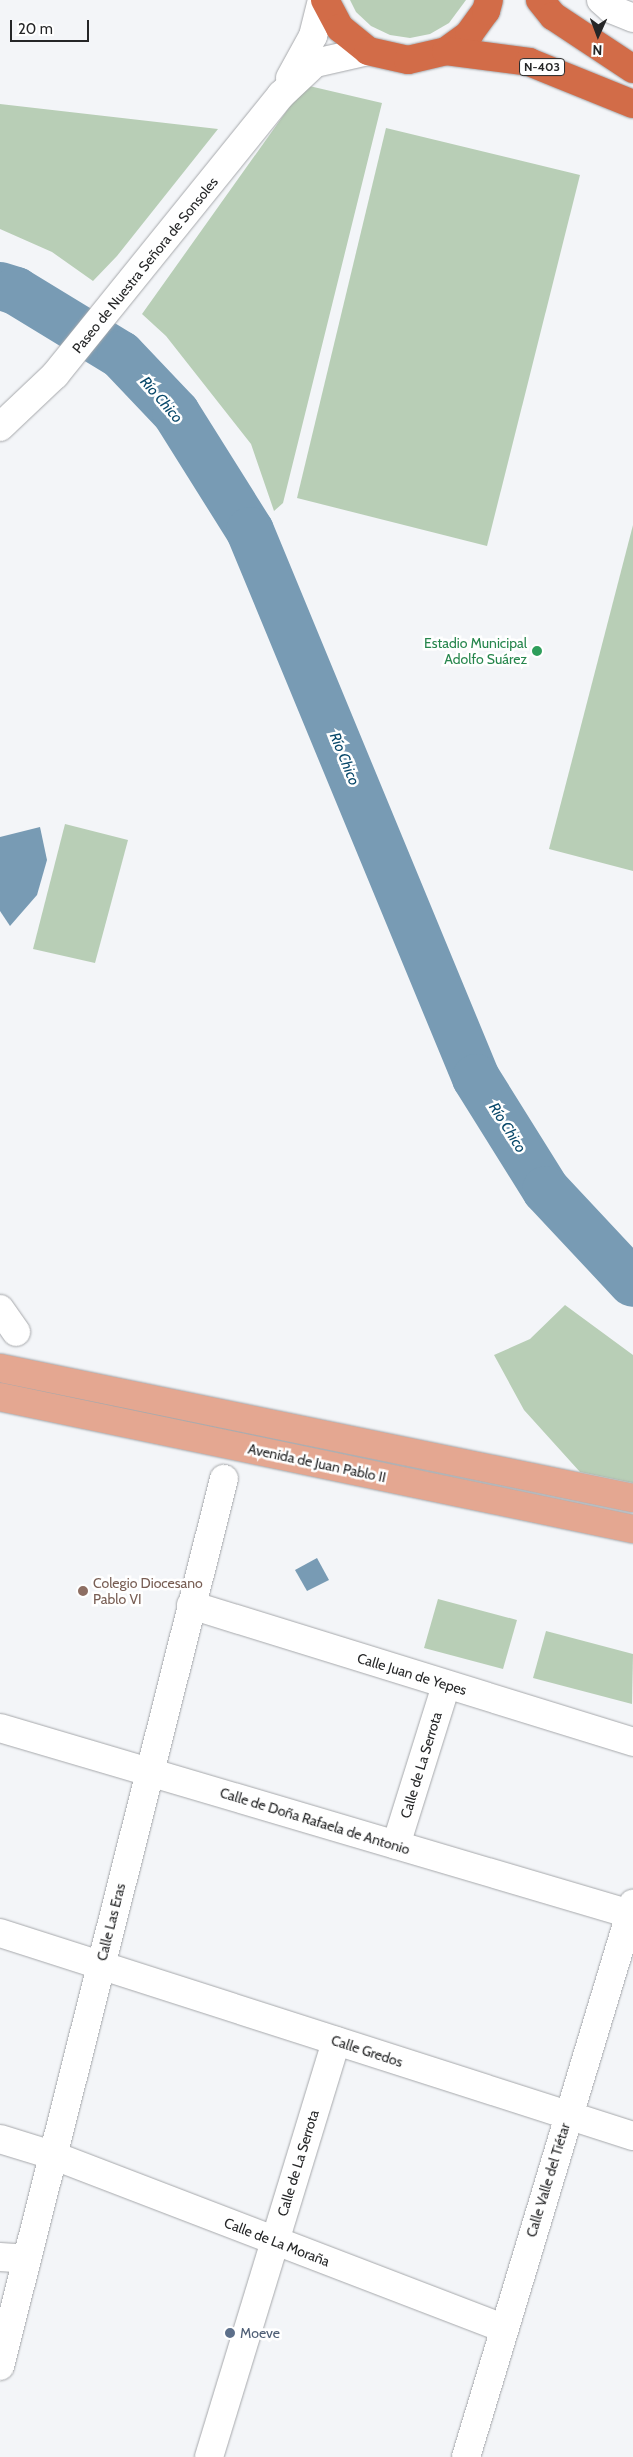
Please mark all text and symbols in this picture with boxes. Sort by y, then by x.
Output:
scale bar [12,10,91,42]
north arrow [573,10,623,60]
text: 20 m [18,20,53,38]
text: N [592,41,603,59]
road number: N-403 [518,58,566,76]
street label: Paseo de Nuestra Señora de Sonsoles [69,173,221,357]
water label: Río Chico [136,373,186,427]
place label: Estadio Municipal Adolfo Suárez [424,635,527,668]
marker: Estadio Municipal Adolfo Suárez [531,645,543,657]
water label: Río Chico [325,730,363,788]
water label: Río Chico [485,1100,529,1156]
street label: Avenida de Juan Pablo II [247,1440,387,1486]
place label: Colegio Diocesano Pablo VI [93,1575,203,1608]
marker: Colegio Diocesano Pablo VI [77,1585,89,1597]
street label: Calle Juan de Yepes [355,1649,469,1699]
street label: Calle de La Serrota [397,1710,445,1820]
street label: Calle de Doña Rafaela de Antonio [218,1784,412,1858]
street label: Calle Las Eras [93,1881,129,1963]
street label: Calle Gredos [329,2032,405,2070]
street label: Calle de La Serrota [274,2108,322,2218]
street label: Calle Valle del Tiétar [523,2121,573,2239]
street label: Calle de La Moraña [222,2214,332,2270]
place label: Moeve [240,2325,280,2341]
marker: Moeve [224,2327,236,2339]

